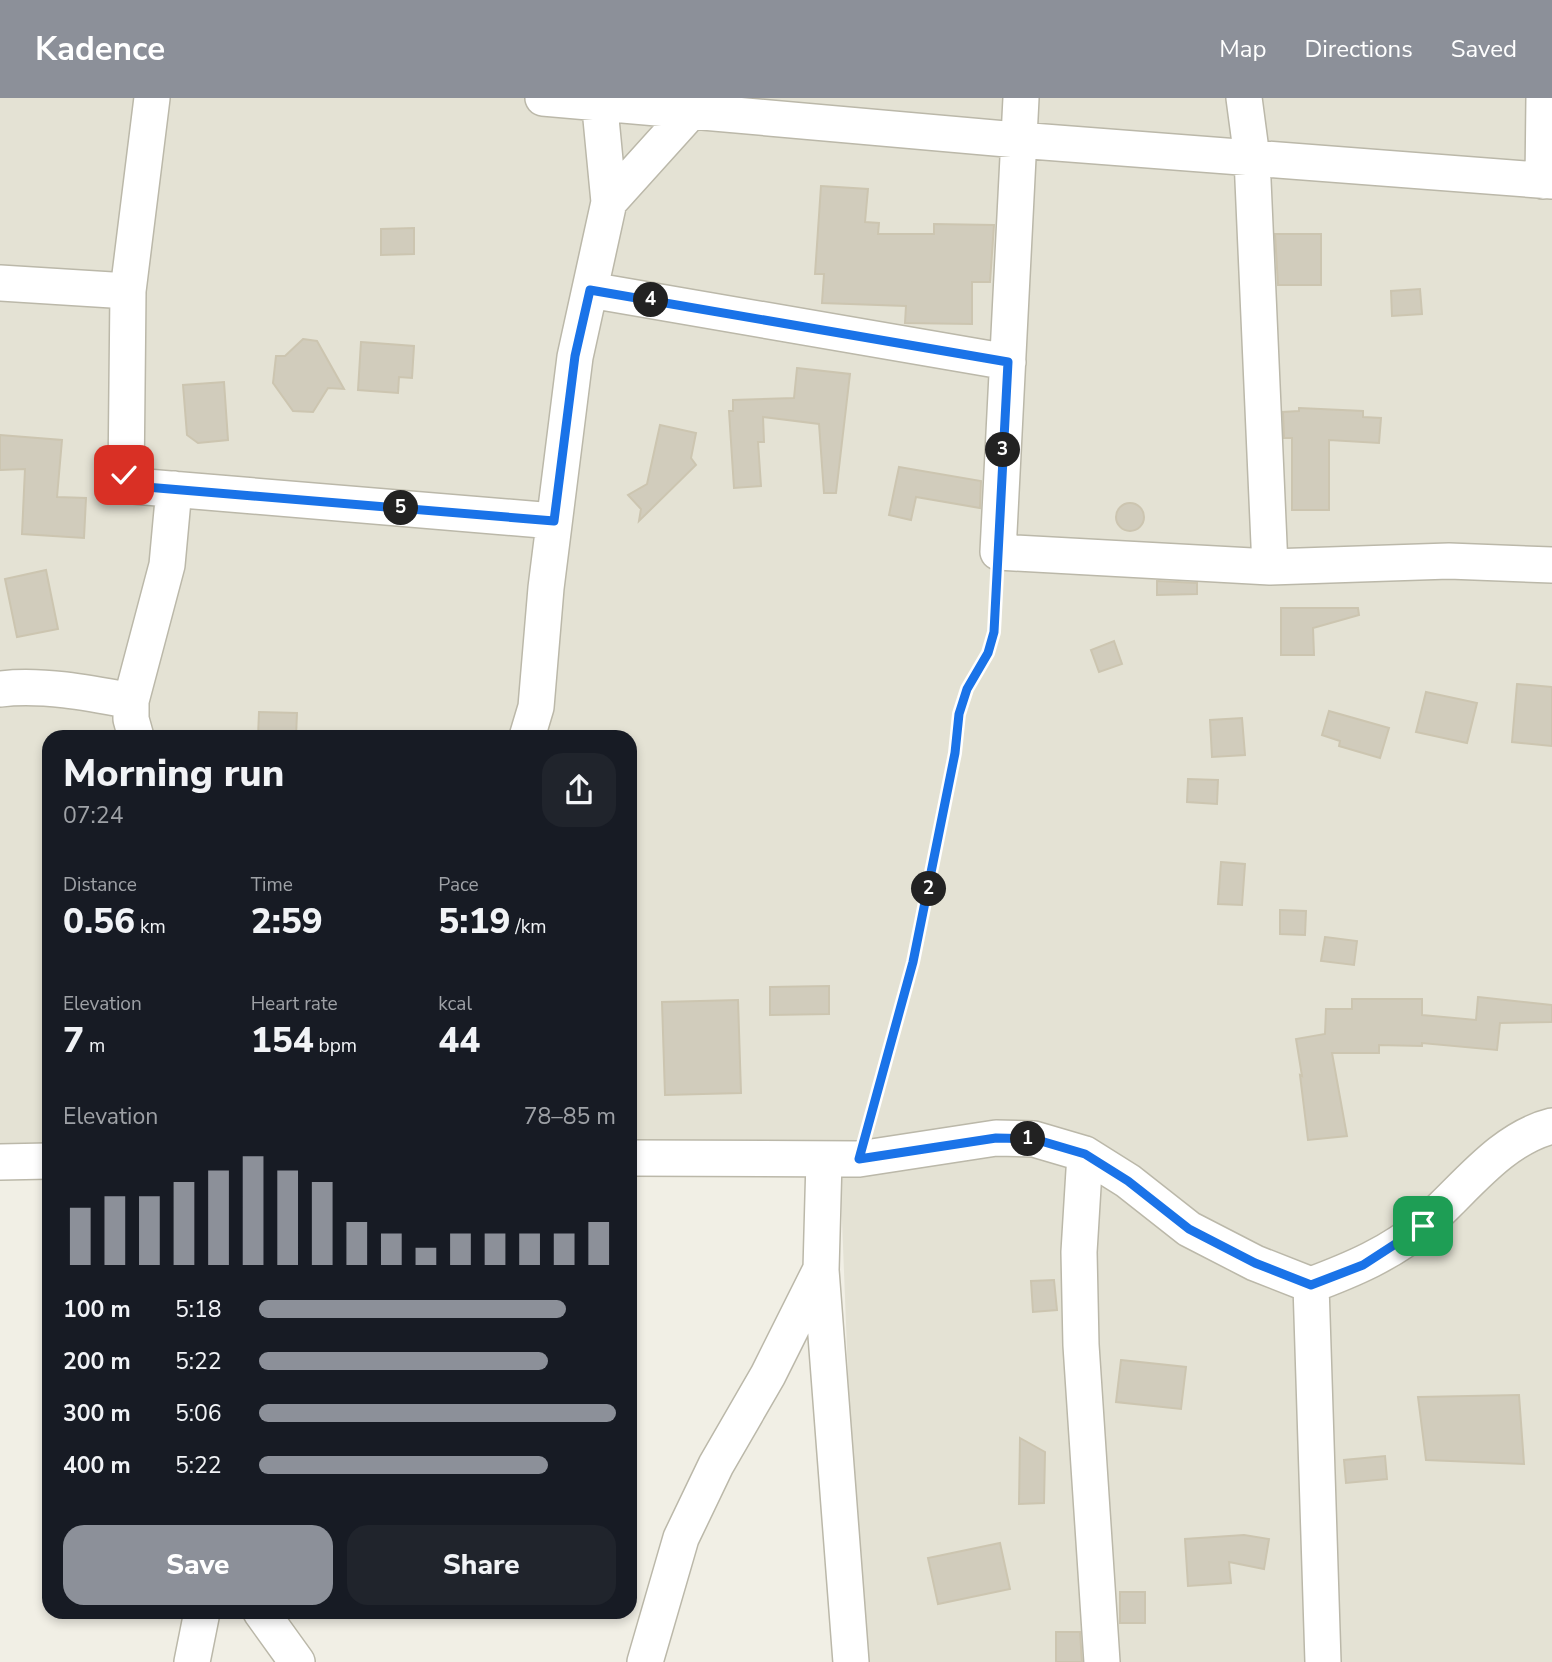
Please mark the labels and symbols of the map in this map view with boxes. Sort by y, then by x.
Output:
pin: 4 [634,282,668,318]
pin: 3 [986,432,1020,468]
pin [94,445,154,505]
pin: 5 [384,490,418,526]
pin: 2 [912,872,946,906]
pin: 1 [1010,1122,1046,1156]
pin [1393,1196,1453,1256]

